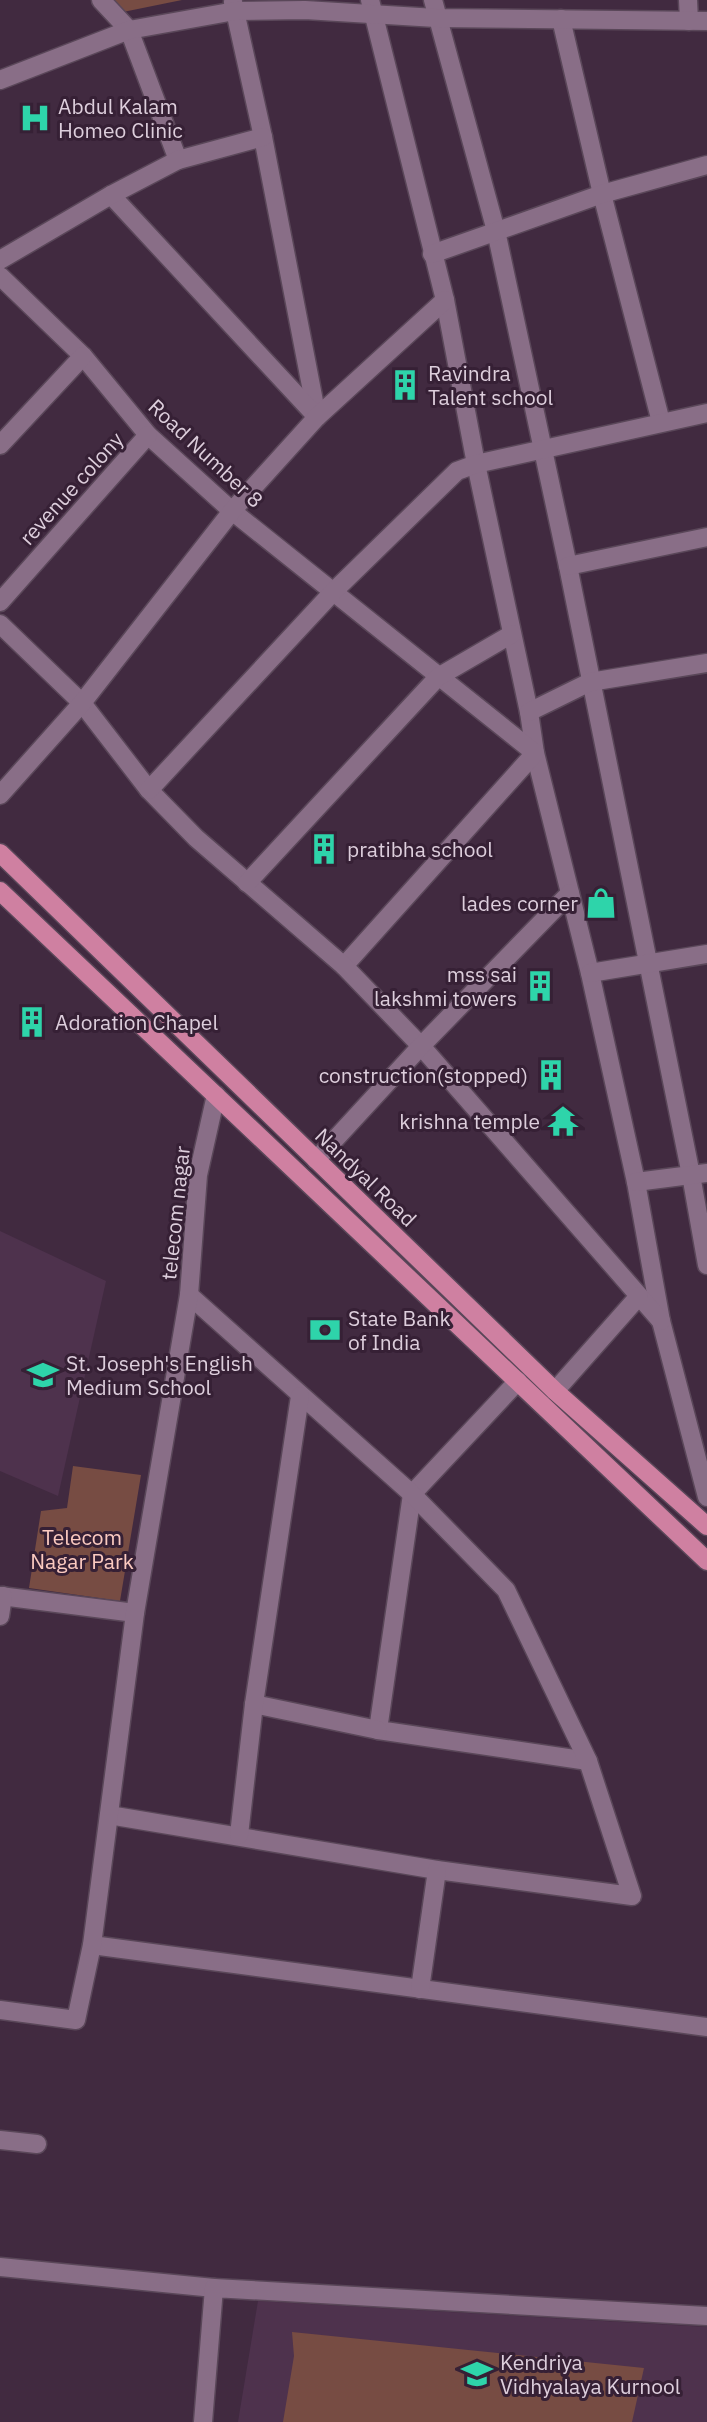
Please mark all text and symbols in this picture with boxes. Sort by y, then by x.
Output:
place label: Abdul Kalam Homeo Clinic [58,92,183,144]
hospital icon: Abdul Kalam Homeo Clinic [18,101,52,135]
place label: Ravindra Talent school [428,359,553,411]
building icon: Ravindra Talent school [388,368,422,402]
street label: Road Number 8 [143,393,269,513]
street label: revenue colony [13,425,130,550]
building icon: pratibha school [307,832,341,866]
place label: pratibha school [347,835,493,863]
shop icon: lades corner [584,886,618,920]
place label: lades corner [461,889,578,917]
place label: mss sai lakshmi towers [374,960,517,1012]
building icon: mss sai lakshmi towers [523,969,557,1003]
building icon: Adoration Chapel [15,1005,49,1039]
place label: Adoration Chapel [55,1008,218,1036]
building icon: construction(stopped) [534,1058,568,1092]
place label: construction(stopped) [319,1061,528,1089]
temple icon: krishna temple [546,1104,580,1138]
place label: krishna temple [399,1107,540,1135]
street label: Nandyal Road [309,1122,423,1232]
street label: telecom nagar [154,1144,196,1281]
place label: State Bank of India [348,1304,450,1356]
bank icon: State Bank of India [308,1313,342,1347]
place label: St. Joseph's English Medium School [66,1349,253,1401]
school or university icon: St. Joseph's English Medium School [26,1358,60,1392]
park label: Telecom Nagar Park [30,1523,134,1575]
place label: Kendriya Vidhyalaya Kurnool [500,2348,681,2400]
school or university icon: Kendriya Vidhyalaya Kurnool [460,2357,494,2391]

